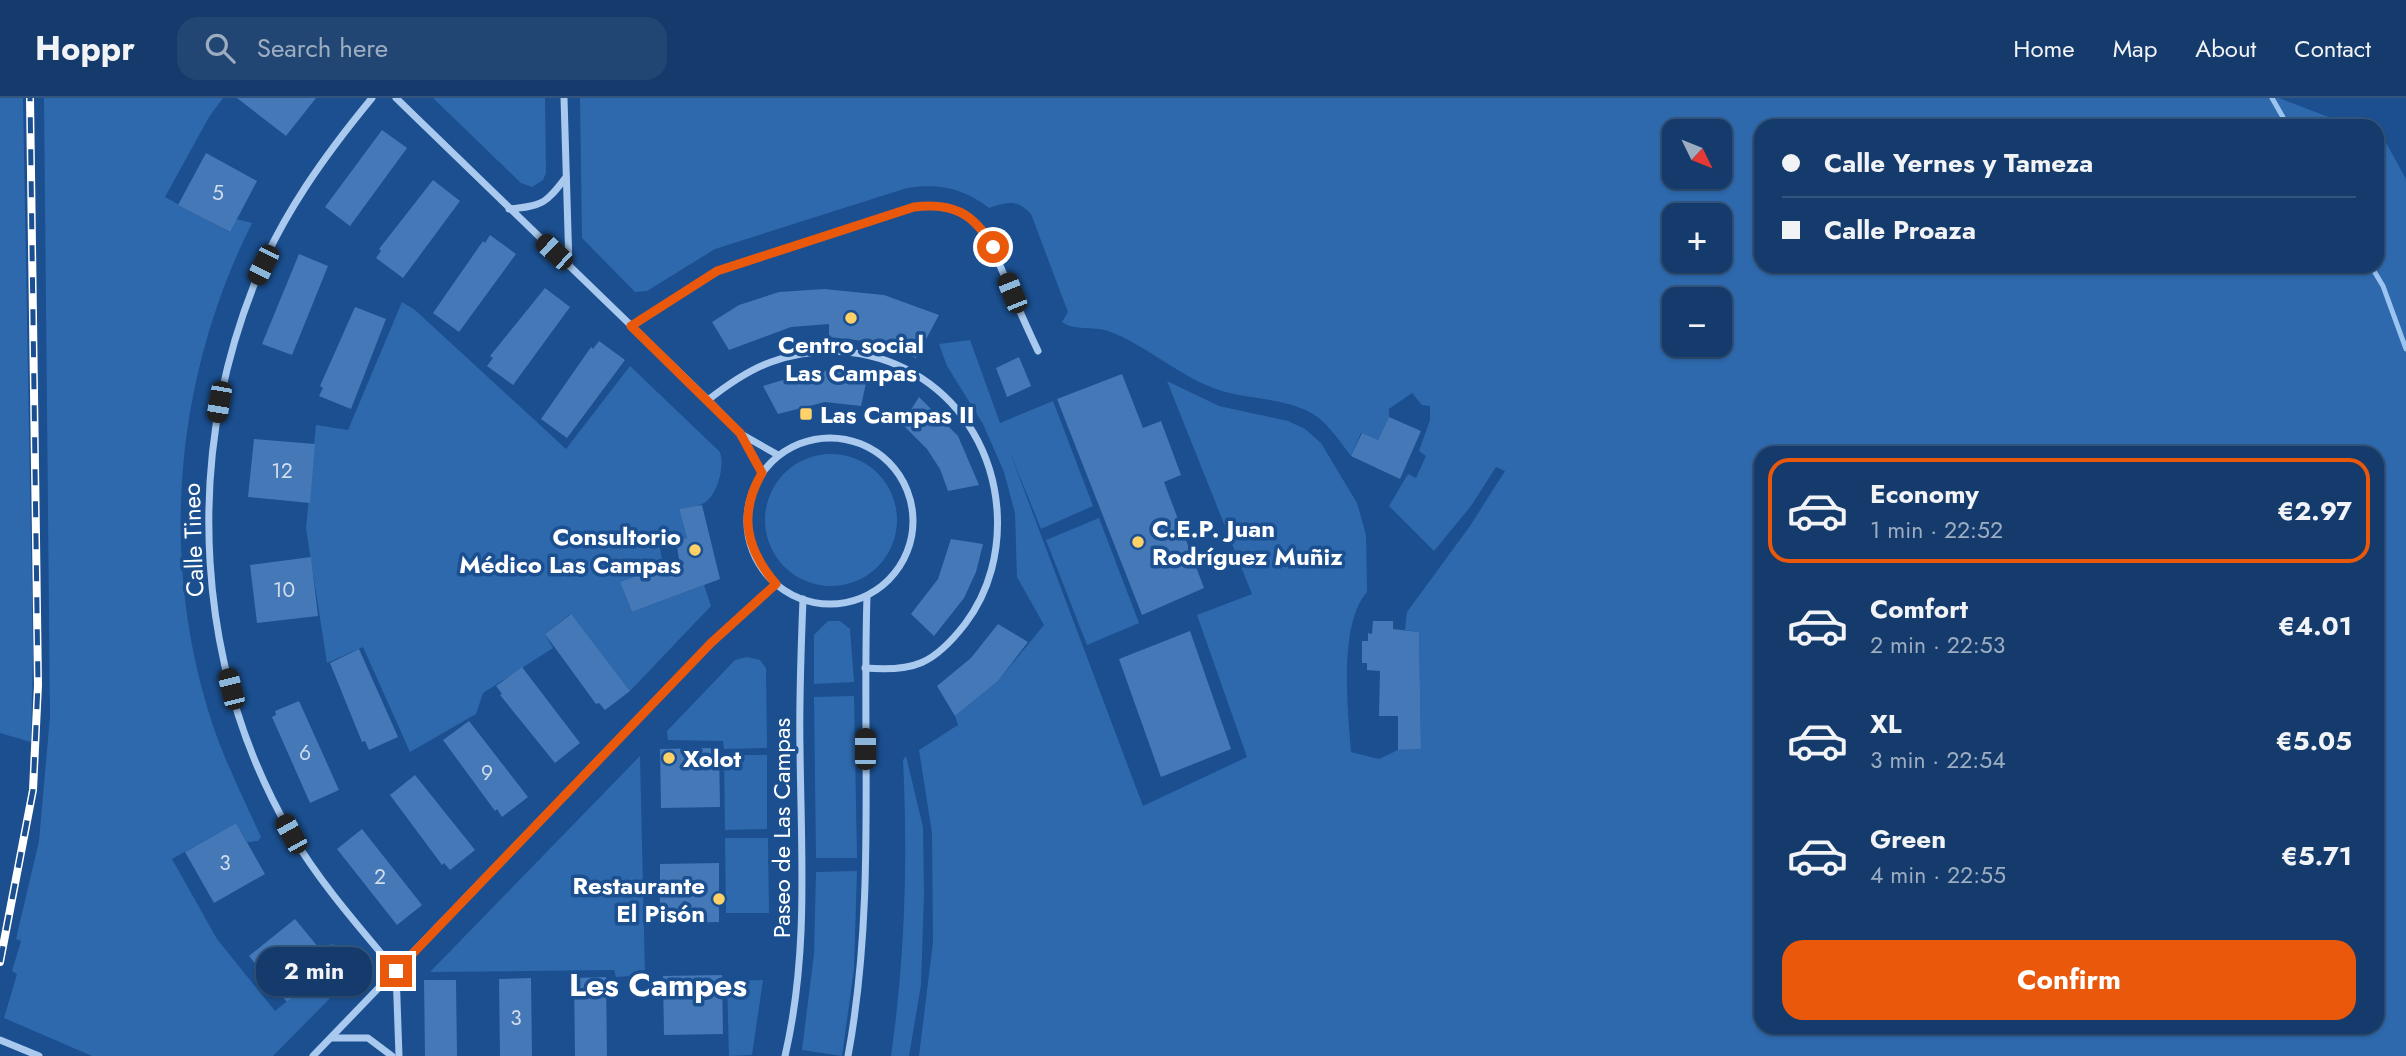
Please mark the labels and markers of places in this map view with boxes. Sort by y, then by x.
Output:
marker: Centro social Las Campas [843,310,859,326]
place label: Centro social Las Campas [778,327,924,390]
place label: Las Campas II [820,397,974,432]
marker: Las Campas II [798,406,814,422]
place label: C.E.P. Juan Rodríguez Muñiz [1152,511,1343,574]
place label: Consultorio Médico Las Campas [459,519,681,582]
marker: C.E.P. Juan Rodríguez Muñiz [1130,534,1146,550]
marker: Consultorio Médico Las Campas [687,542,703,558]
place label: Xolot [683,741,742,776]
marker: Xolot [661,750,677,766]
place label: Restaurante El Pisón [572,868,705,931]
marker: Restaurante El Pisón [711,891,727,907]

